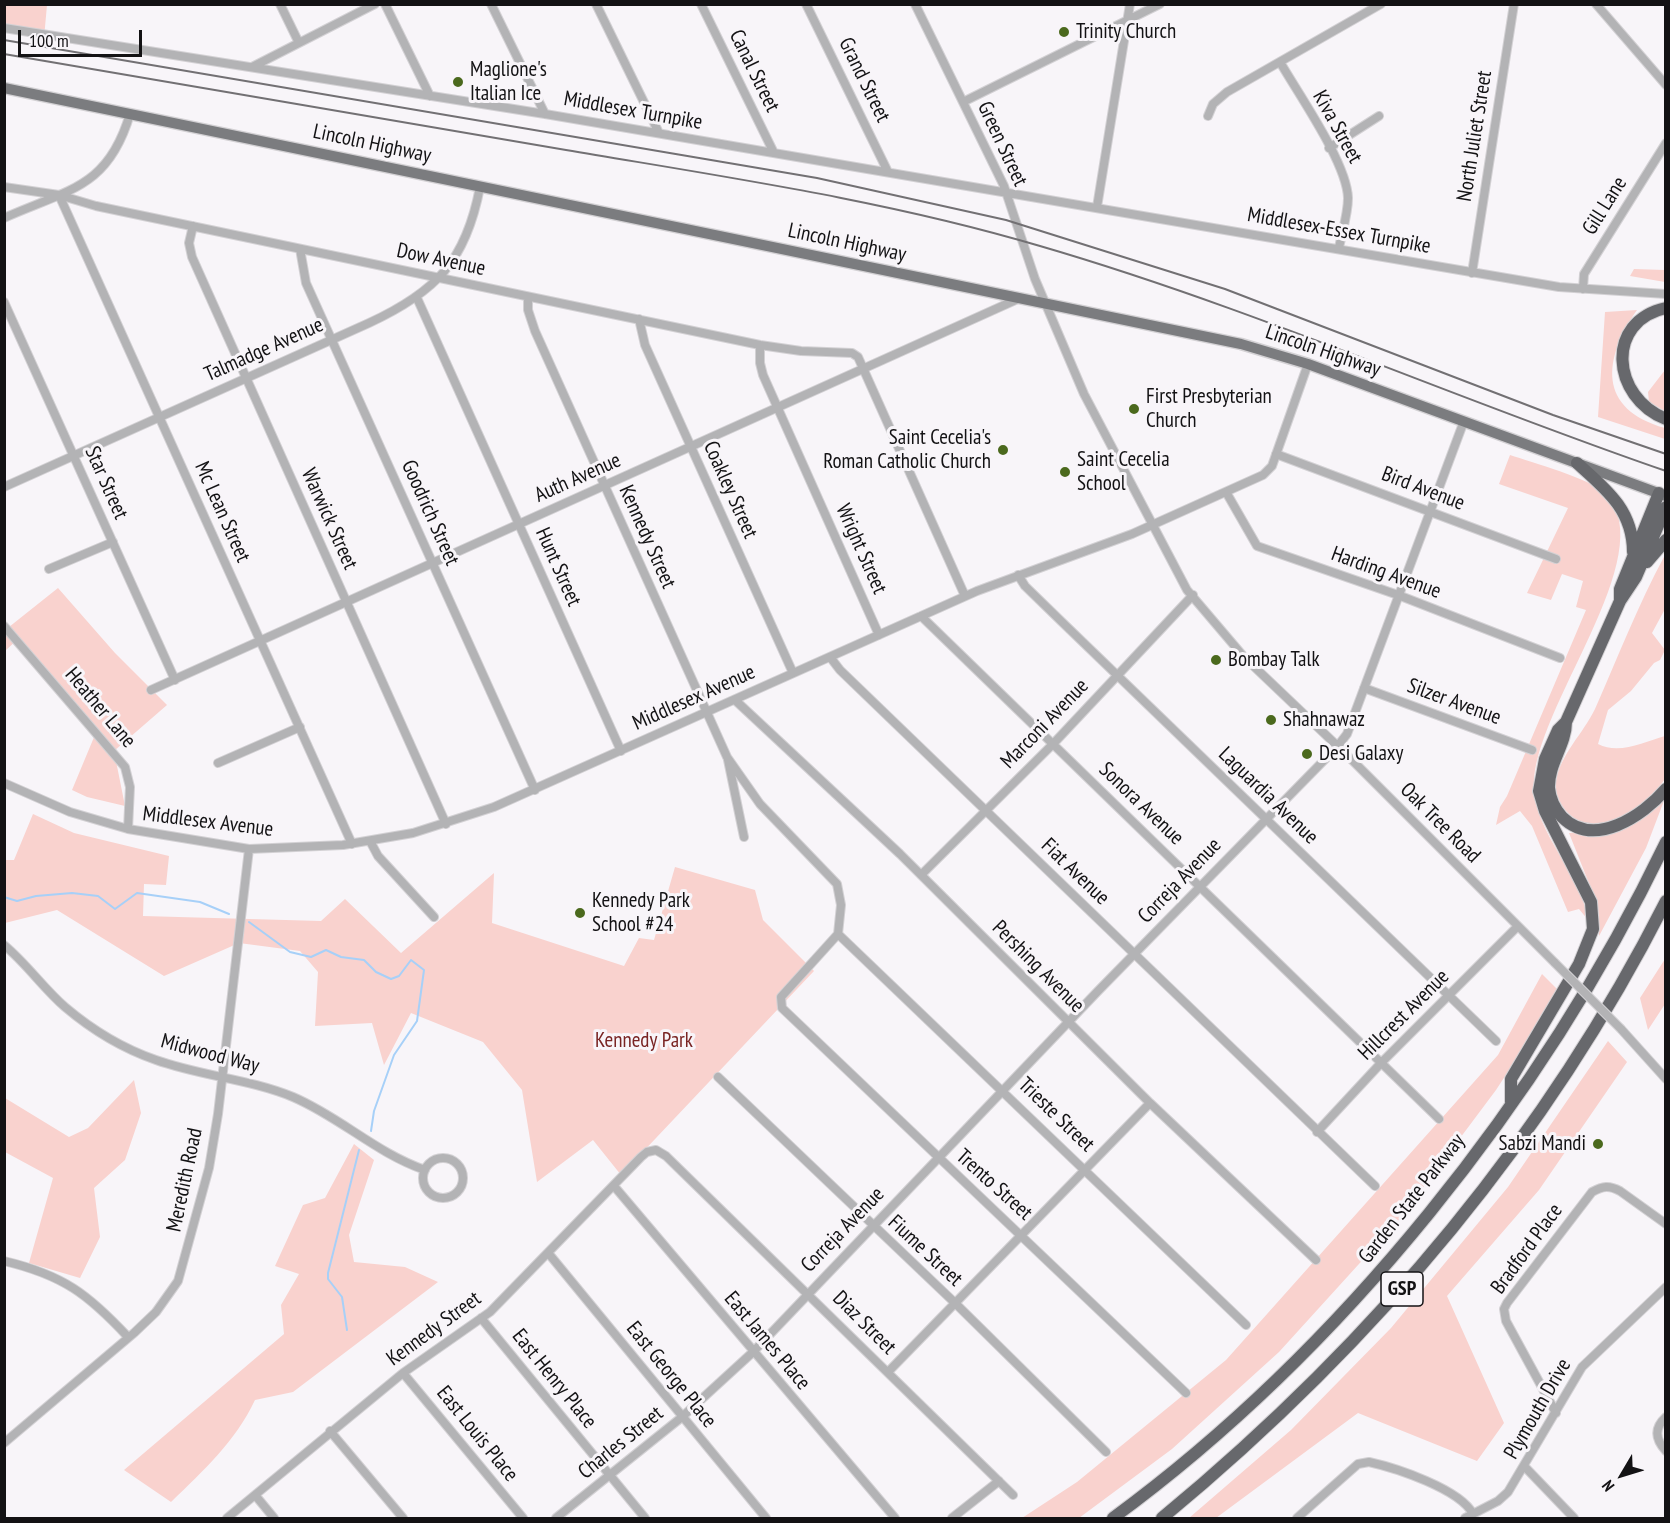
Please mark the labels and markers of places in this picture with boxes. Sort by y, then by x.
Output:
place label: Trinity Church [1076,19,1176,45]
marker: Trinity Church [1057,25,1071,39]
place label: Maglione's Italian Ice [470,57,547,107]
marker: Maglione's Italian Ice [451,75,465,89]
place label: First Presbyterian Church [1146,384,1272,434]
marker: First Presbyterian Church [1127,402,1141,416]
place label: Saint Cecelia's Roman Catholic Church [823,425,991,475]
marker: Saint Cecelia's Roman Catholic Church [996,443,1010,457]
place label: Saint Cecelia School [1077,447,1170,497]
marker: Saint Cecelia School [1058,465,1072,479]
place label: Bombay Talk [1228,647,1320,673]
marker: Bombay Talk [1209,653,1223,667]
place label: Shahnawaz [1283,707,1365,733]
marker: Shahnawaz [1264,713,1278,727]
place label: Desi Galaxy [1319,741,1403,767]
marker: Desi Galaxy [1300,747,1314,761]
place label: Kennedy Park School #24 [592,888,690,938]
marker: Kennedy Park School #24 [573,906,587,920]
place label: Sabzi Mandi [1499,1131,1586,1157]
marker: Sabzi Mandi [1591,1137,1605,1151]

